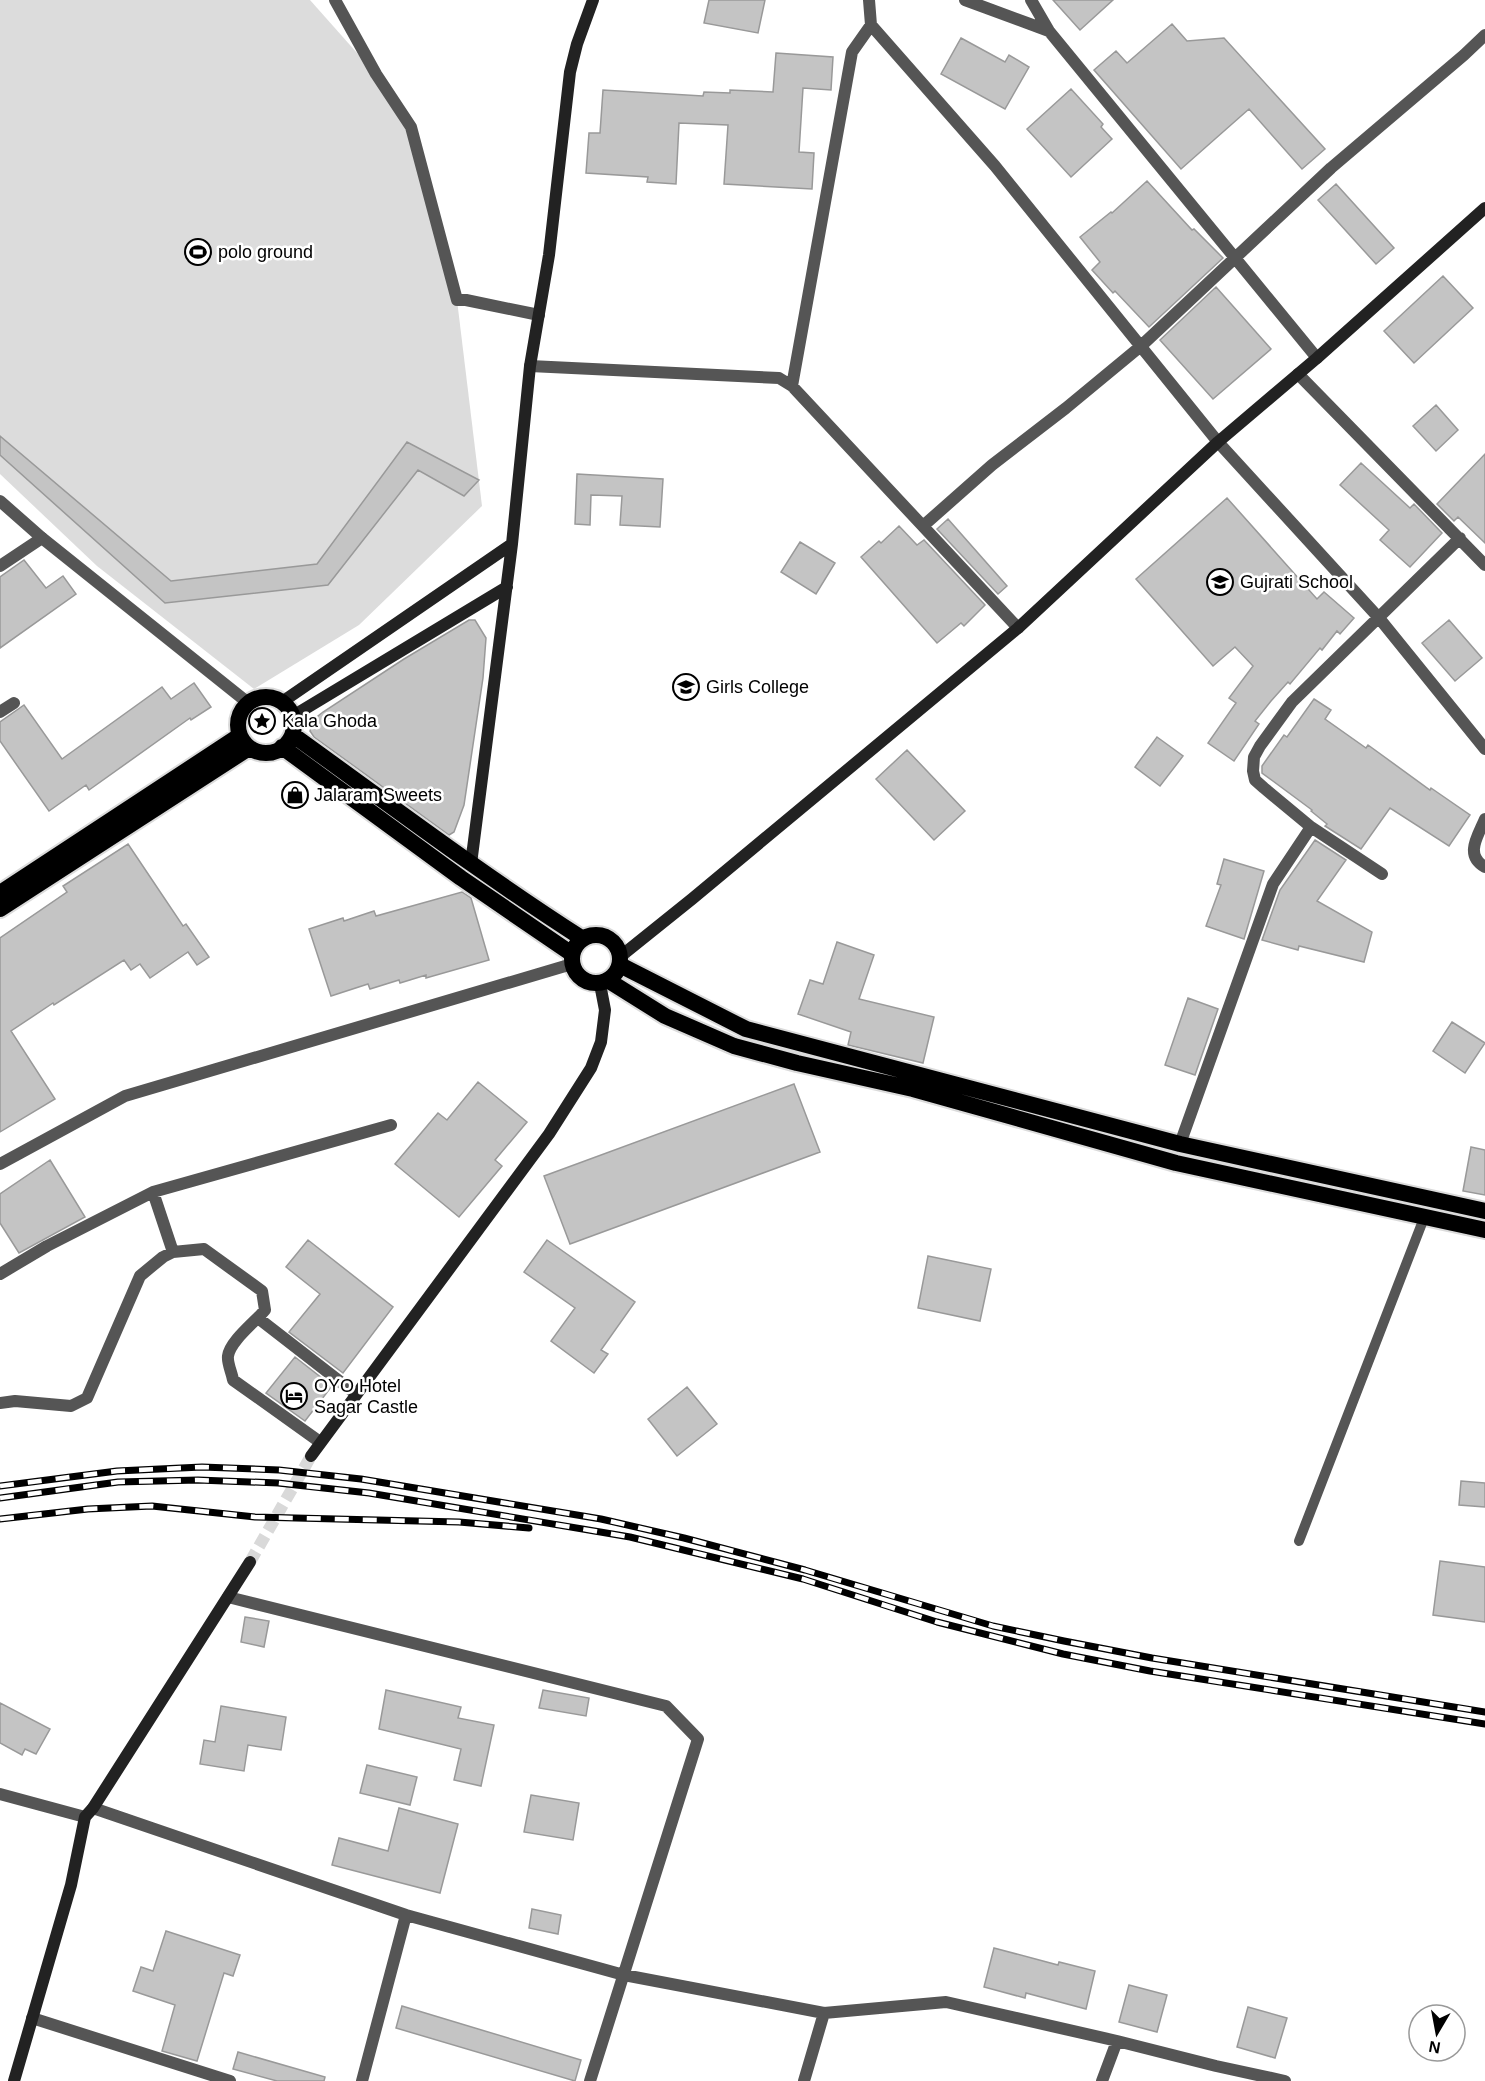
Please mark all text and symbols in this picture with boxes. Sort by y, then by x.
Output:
sports icon: polo ground [183,237,213,267]
place label: polo ground [218,242,313,262]
school or university icon: Gujrati School [1205,567,1235,597]
place label: Gujrati School [1240,572,1353,592]
school or university icon: Girls College [671,672,701,702]
place label: Girls College [706,677,809,697]
place icon: Kala Ghoda [247,706,277,736]
place label: Kala Ghoda [282,711,378,731]
shop icon: Jalaram Sweets [280,780,310,810]
place label: Jalaram Sweets [314,785,442,805]
place label: OYO Hotel Sagar Castle [314,1376,418,1417]
hotel icon: OYO Hotel Sagar Castle [279,1381,309,1411]
north arrow [1407,2003,1467,2063]
text: N [1427,2038,1442,2057]

